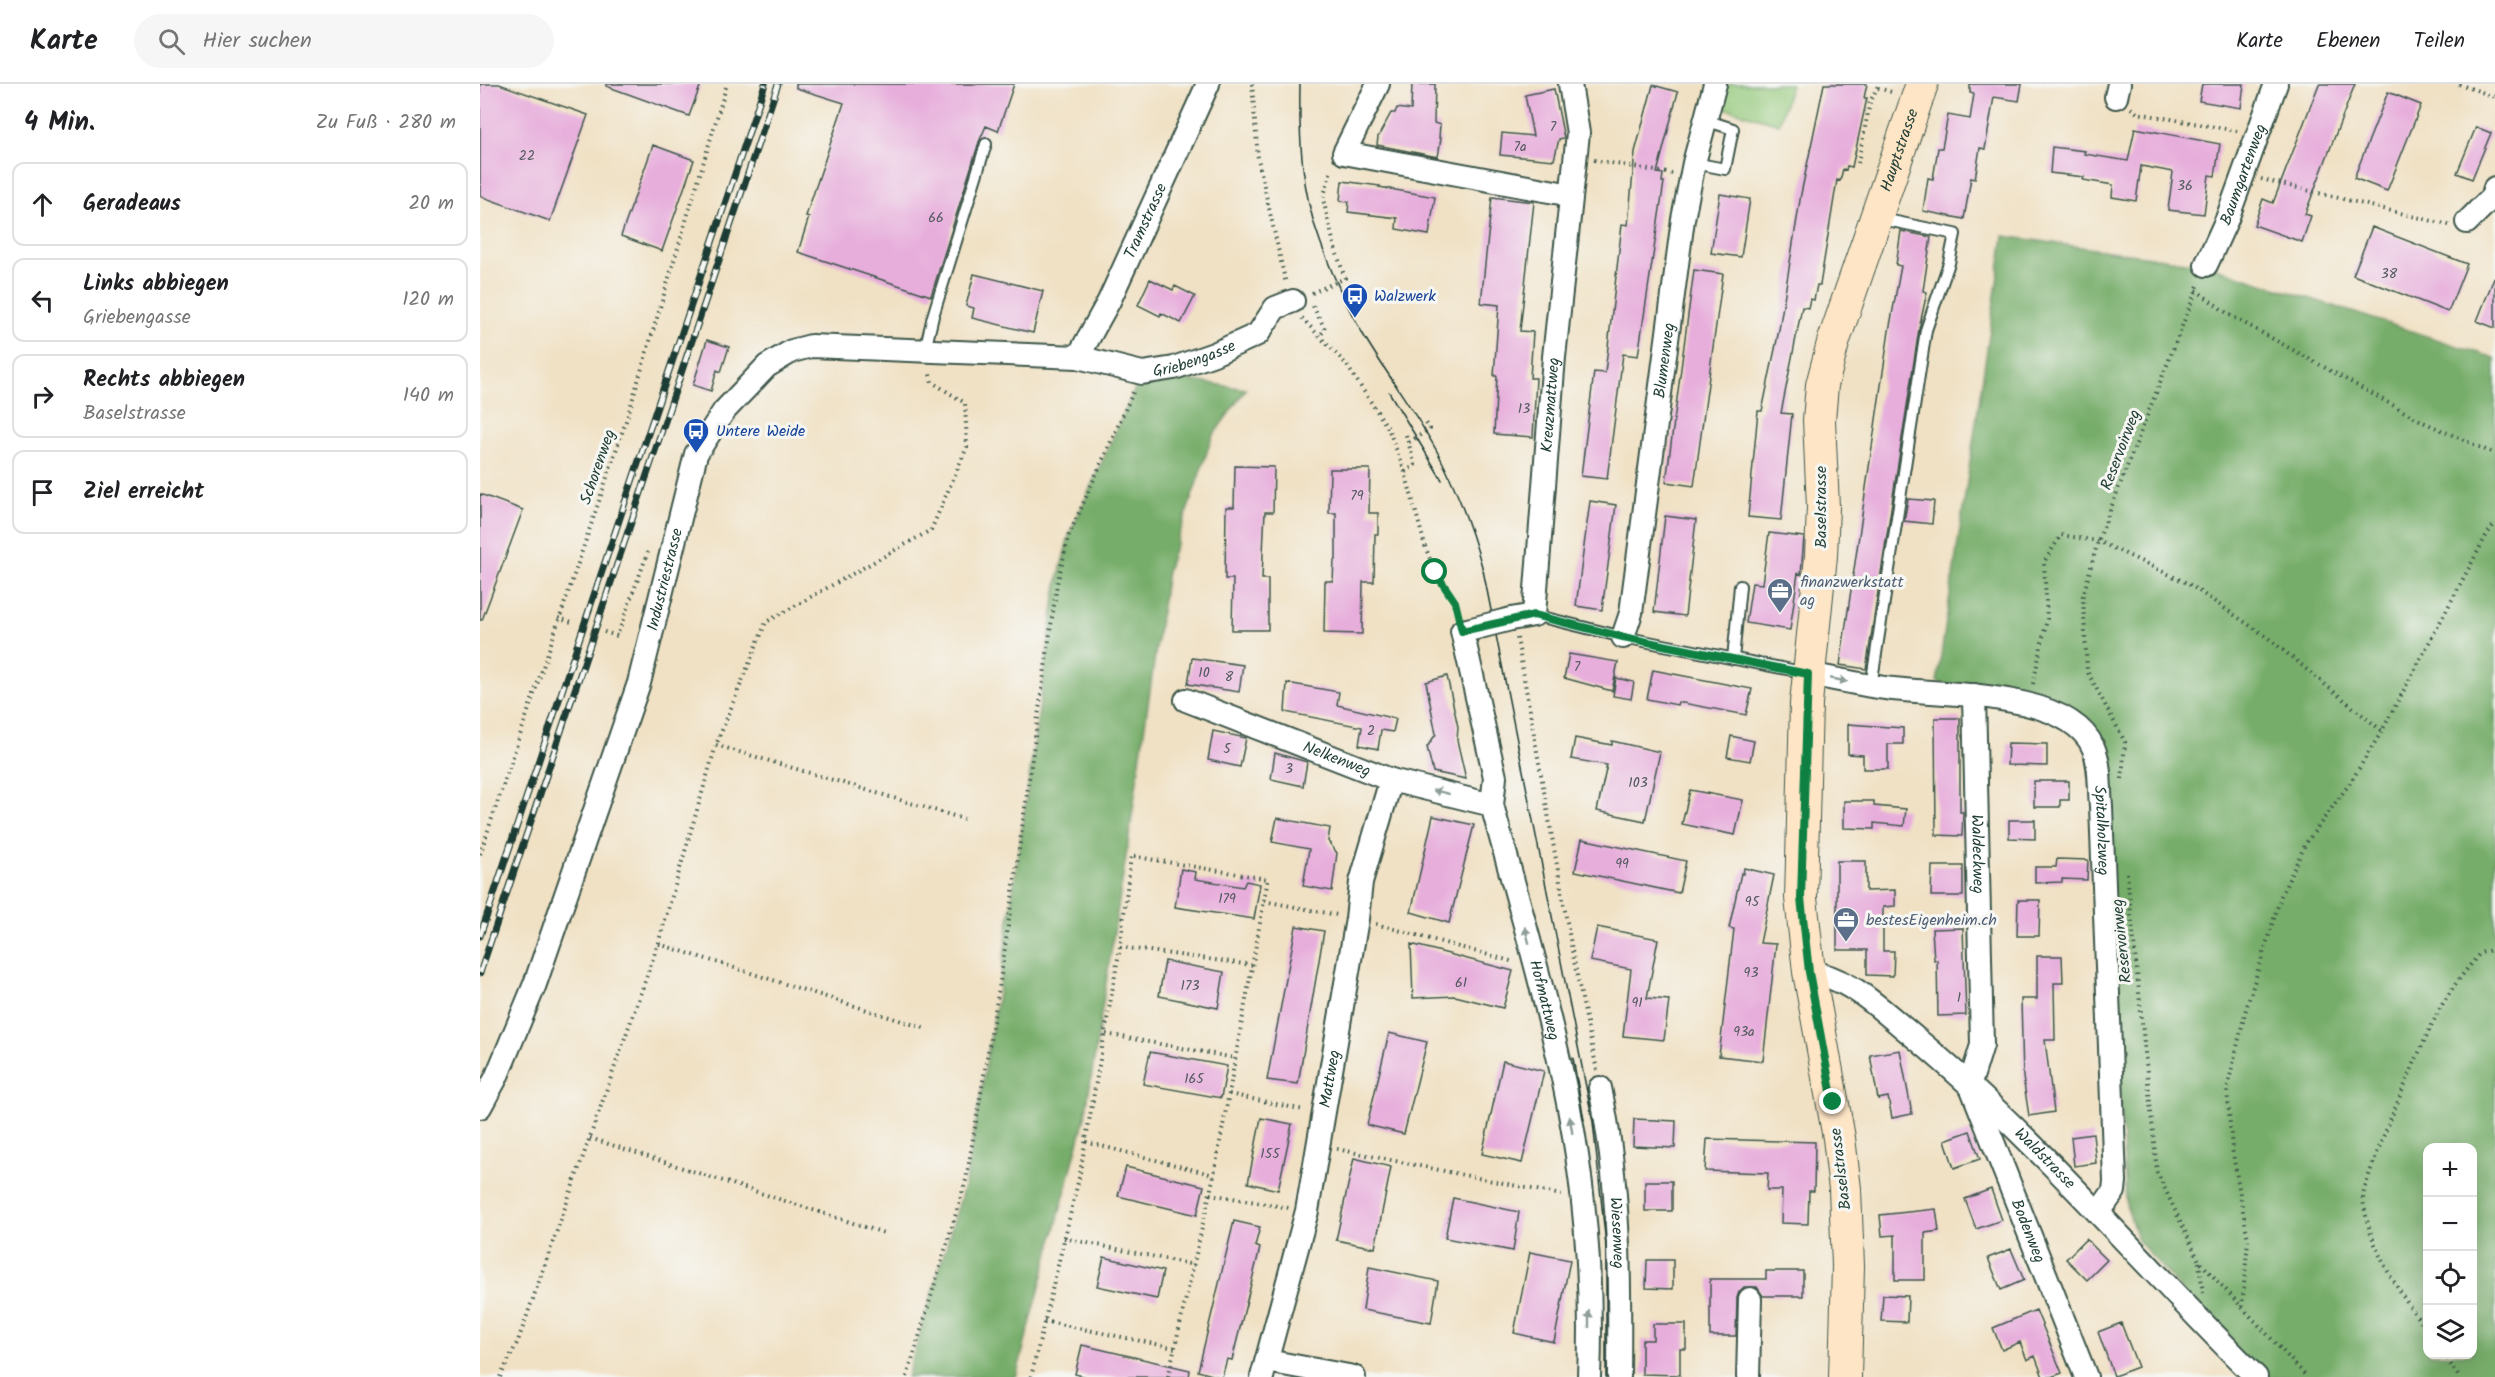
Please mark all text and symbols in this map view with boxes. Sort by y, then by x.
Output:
search box [134,14,554,68]
text: Karte [30,19,98,64]
text: Hier suchen [203,24,312,59]
icon: search [155,25,188,58]
text: Karte [2236,25,2283,58]
text: Ebenen [2316,25,2381,58]
text: Teilen [2414,25,2465,58]
text: 4 Min. [24,102,95,144]
street label: Hauptstrasse [1873,105,1925,195]
text: Zu Fuß · 280 m [316,107,456,139]
house number: 7 [1550,116,1557,138]
street label: Baumgartenweg [2213,120,2273,229]
house number: 7a [1513,136,1527,158]
house number: 22 [519,145,535,167]
house number: 36 [2177,175,2193,197]
street label: Tramstrasse [1117,179,1174,263]
text: Geradeaus [83,187,181,222]
icon: ahead [26,188,59,221]
text: 20 m [408,188,454,220]
house number: 66 [928,207,944,229]
house number: 38 [2381,263,2398,285]
text: Links abbiegen [83,267,229,302]
bus stop icon: Walzwerk [1340,281,1370,319]
icon: left [26,284,59,317]
text: 120 m [402,284,454,316]
place label: Walzwerk [1374,284,1436,309]
text: Griebengasse [83,302,191,334]
street label: Blumenweg [1647,321,1682,400]
street label: Griebengasse [1151,333,1240,384]
street label: Kreuzmattweg [1534,357,1566,453]
text: Rechts abbiegen [83,363,245,398]
icon: right [26,380,59,413]
text: 140 m [403,380,454,412]
text: Baselstrasse [83,398,186,430]
house number: 13 [1518,398,1530,420]
street label: Reservoirweg [2094,406,2148,494]
bus stop icon: Untere Weide [681,416,711,454]
place label: Untere Weide [716,419,805,444]
street label: Schorenweg [573,426,623,508]
street label: Baselstrasse [1809,466,1834,548]
text: Ziel erreicht [83,475,204,510]
icon: arrive [26,476,59,509]
house number: 79 [1350,485,1364,507]
street label: Industriestrasse [640,525,690,634]
route start [1421,558,1447,584]
place label: finanzwerkstatt ag [1800,570,1905,613]
office icon: finanzwerkstatt ag [1765,576,1795,614]
house number: 7 [1574,656,1581,678]
house number: 10 [1198,662,1210,684]
house number: 8 [1225,666,1234,688]
one-way arrow [1830,676,1849,685]
house number: 2 [1367,720,1375,742]
street label: Nelkenweg [1299,734,1374,783]
house number: 5 [1223,738,1232,760]
house number: 3 [1285,758,1293,780]
house number: 103 [1628,772,1648,794]
street label: Spitalholzweg [2087,785,2116,876]
one-way arrow [1432,787,1451,797]
street label: Waldeckweg [1964,814,1991,894]
house number: 99 [1615,853,1629,875]
house number: 179 [1218,888,1236,910]
house number: 95 [1745,891,1761,913]
street label: Reservoirweg [2105,898,2139,984]
office icon: bestesEigenheim.ch [1831,905,1861,943]
place label: bestesEigenheim.ch [1866,908,1997,933]
one-way arrow [1521,926,1531,944]
street label: Hofmattweg [1522,957,1567,1043]
house number: 93 [1744,962,1758,984]
house number: 61 [1455,972,1467,994]
house number: 173 [1181,975,1199,997]
house number: 1 [1957,987,1961,1009]
house number: 91 [1631,992,1643,1014]
house number: 93a [1733,1021,1755,1043]
street label: Mattweg [1312,1048,1347,1110]
house number: 165 [1184,1068,1205,1090]
route end [1819,1088,1845,1114]
one-way arrow [1567,1115,1576,1134]
street label: Waldstrasse [2009,1122,2082,1195]
street label: Baselstrasse [1824,1127,1858,1211]
house number: 155 [1260,1143,1281,1165]
map controls [2423,1143,2477,1359]
button: + [2423,1143,2477,1197]
street label: Bodenweg [2004,1195,2052,1267]
street label: Wiesenweg [1603,1196,1631,1269]
button: − [2423,1197,2477,1251]
button: locate [2423,1251,2477,1305]
button: layers [2423,1305,2477,1359]
one-way arrow [1584,1309,1594,1328]

